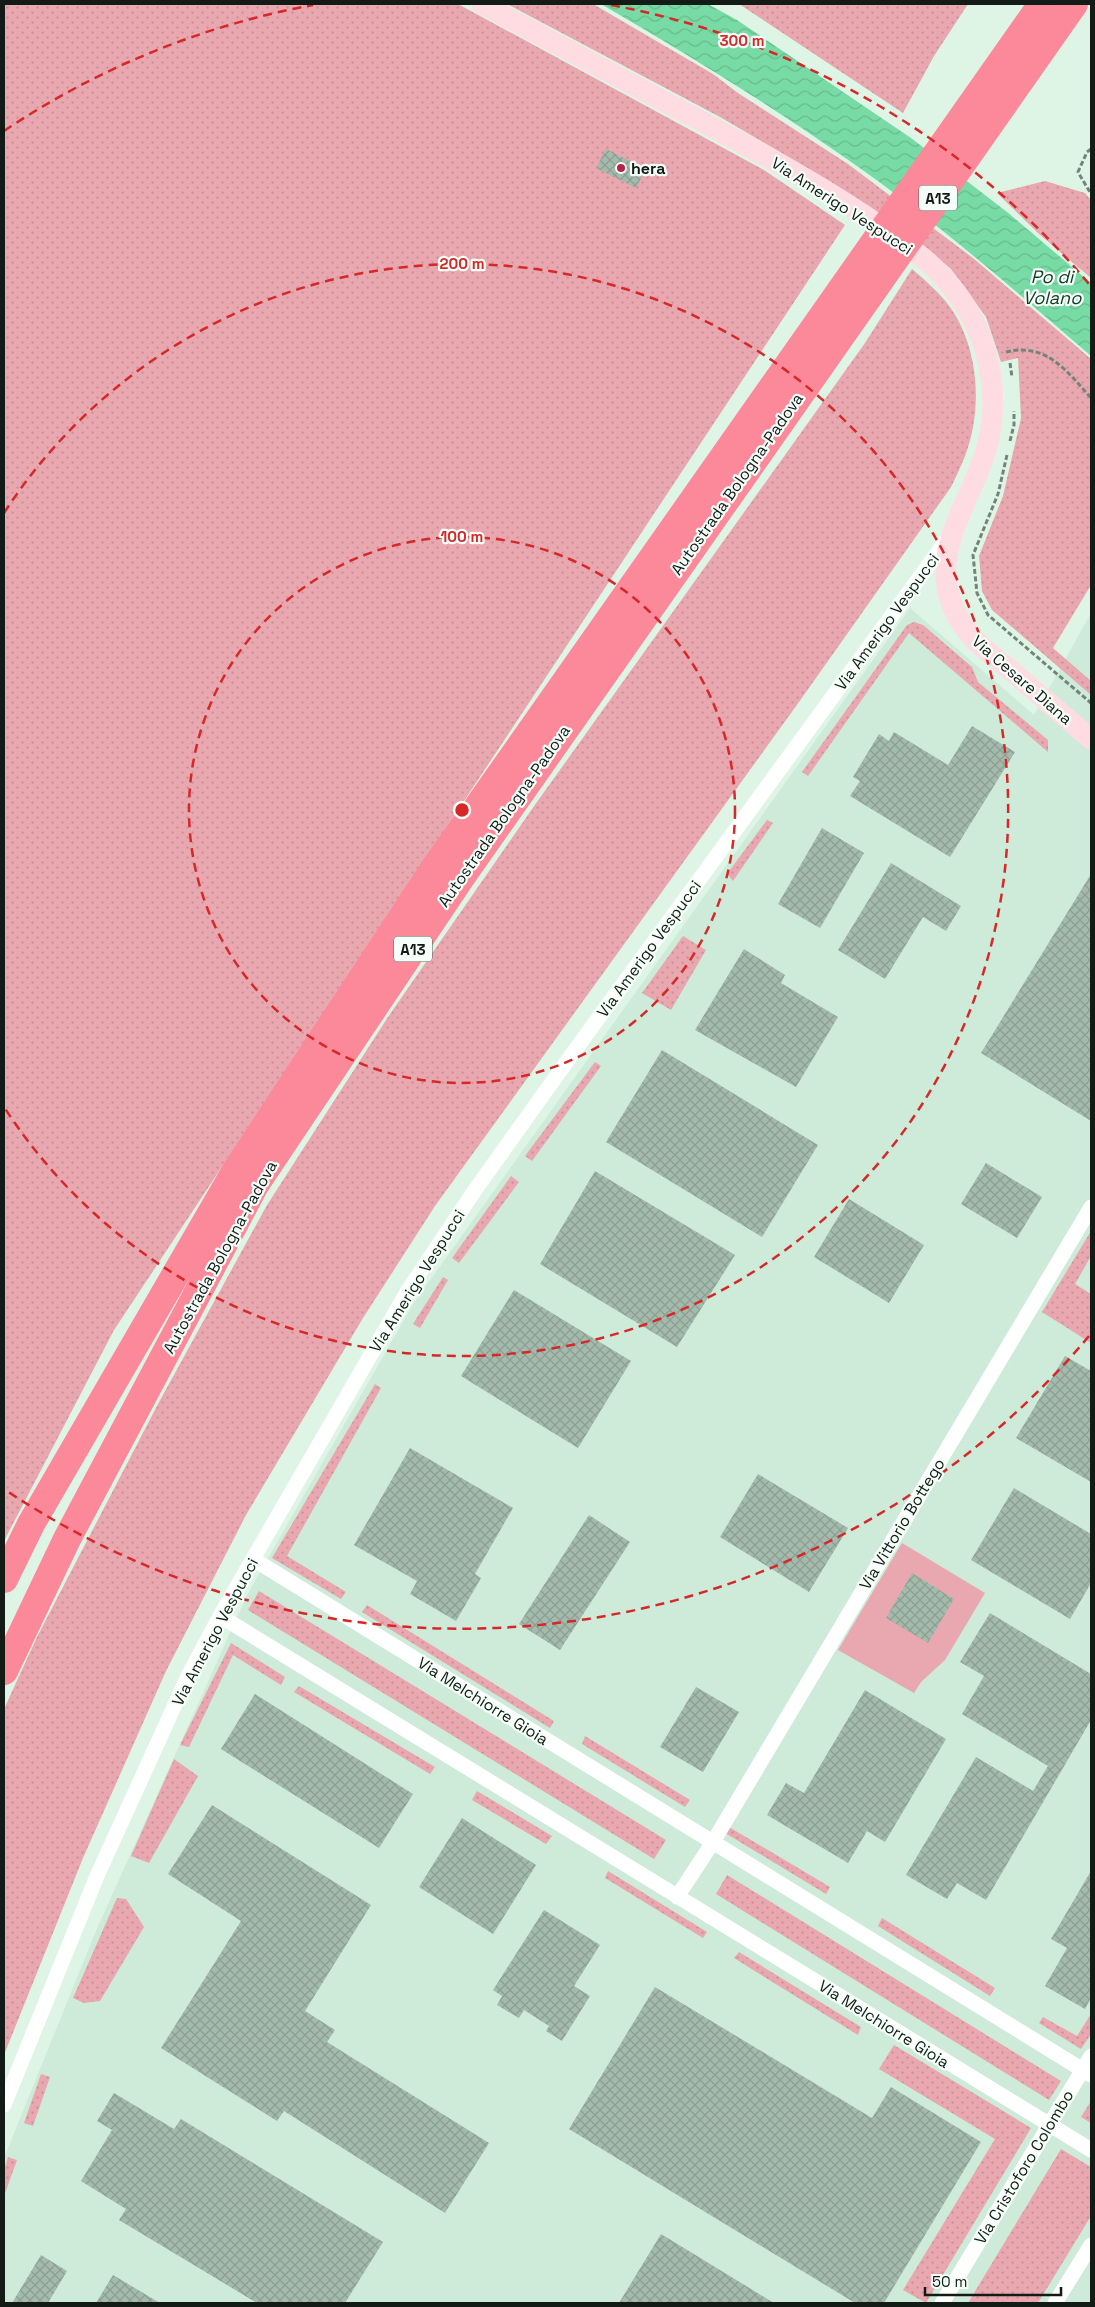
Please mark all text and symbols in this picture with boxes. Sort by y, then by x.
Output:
text: 300 m [719,31,765,50]
street label: Via Amerigo Vespucci [767,152,917,260]
place label: hera [631,158,665,179]
marker: hera [615,162,627,174]
road number: A13 [919,186,957,210]
text: 200 m [440,254,484,273]
water label: Po di Volano [1023,265,1082,309]
street label: Autostrada Bologna-Padova [666,389,808,579]
text: 100 m [441,527,483,546]
street label: Via Amerigo Vespucci [830,549,944,695]
street label: Via Cesare Diana [967,631,1077,729]
street label: Autostrada Bologna-Padova [433,721,575,911]
centre of rings [453,801,471,819]
street label: Via Amerigo Vespucci [592,876,706,1022]
road number: A13 [394,936,432,962]
street label: Autostrada Bologna-Padova [158,1157,282,1357]
street label: Via Amerigo Vespucci [364,1206,470,1356]
street label: Via Vittorio Bottego [854,1454,950,1594]
street label: Via Amerigo Vespucci [167,1554,263,1710]
street label: Via Melchiorre Gioia [414,1652,552,1750]
street label: Via Melchiorre Gioia [815,1975,953,2073]
street label: Via Cristoforo Colombo [970,2086,1078,2248]
scale bar [925,2264,1061,2296]
text: 50 m [932,2272,967,2291]

